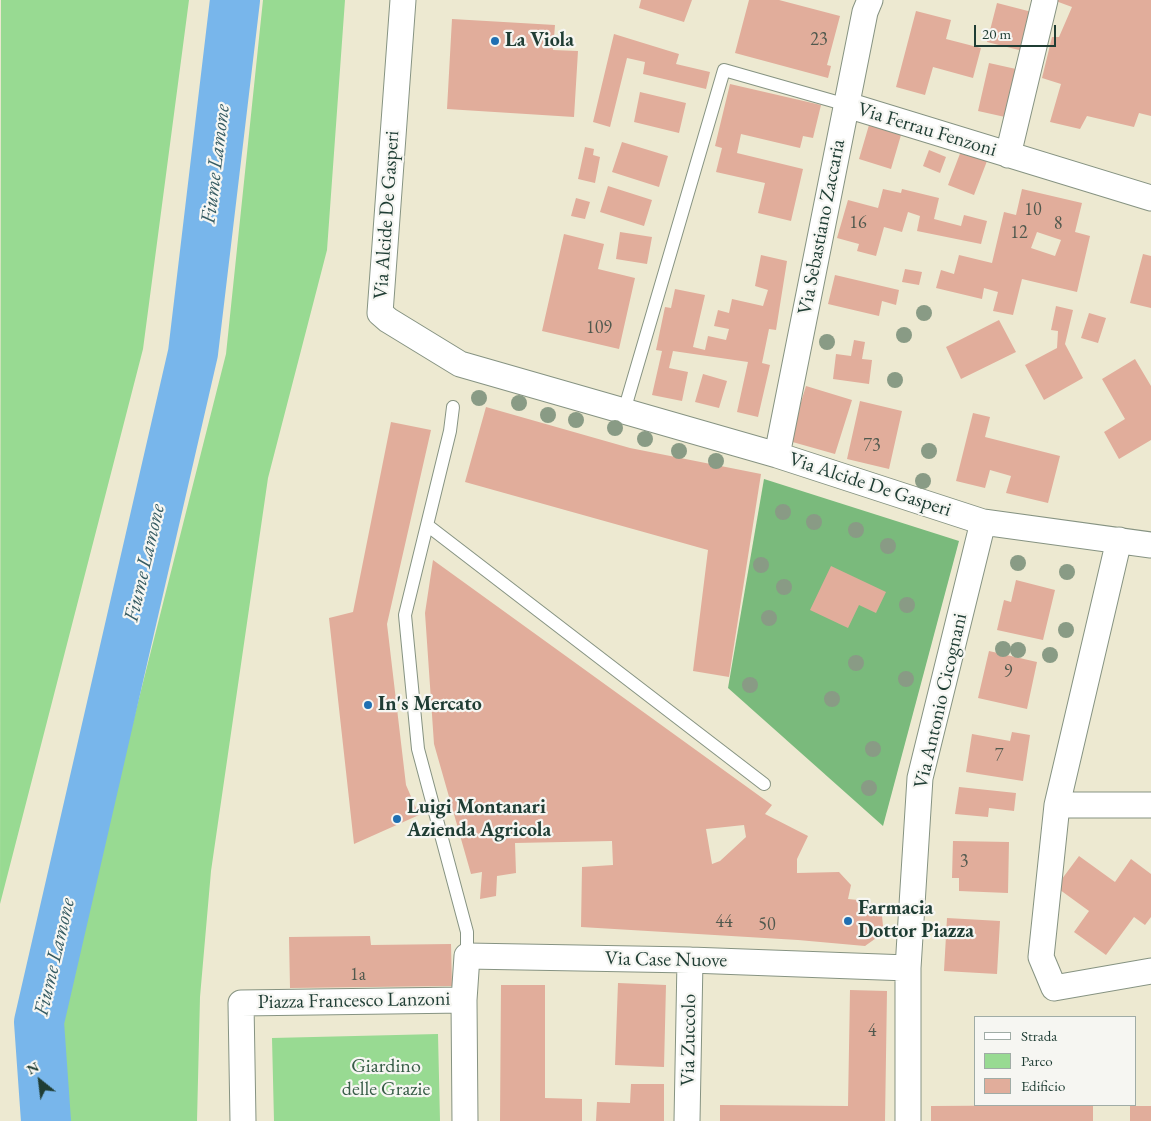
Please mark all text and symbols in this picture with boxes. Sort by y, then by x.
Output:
scale bar [976,15,1058,47]
text: 20 m [982,24,1011,43]
place label: La Viola [505,29,574,53]
house number: 23 [810,29,828,51]
marker: La Viola [489,35,501,47]
street label: Via Ferrau Fenzoni [855,97,999,163]
water label: Fiume Lamone [196,103,236,225]
street label: Via Alcide De Gasperi [369,130,405,300]
street label: Via Sebastiano Zaccaria [793,137,851,317]
house number: 10 [1024,199,1042,221]
house number: 16 [849,212,867,234]
house number: 8 [1054,213,1062,235]
house number: 12 [1010,222,1028,244]
house number: 109 [586,317,612,339]
house number: 73 [863,435,881,457]
street label: Via Alcide De Gasperi [786,447,954,523]
water label: Fiume Lamone [119,502,171,624]
street label: Via Antonio Cicognani [909,611,973,791]
house number: 9 [1004,661,1012,683]
place label: In's Mercato [378,693,482,717]
marker: In's Mercato [362,699,374,711]
house number: 7 [995,745,1003,767]
place label: Luigi Montanari Azienda Agricola [407,796,551,843]
marker: Luigi Montanari Azienda Agricola [391,813,403,825]
house number: 3 [960,851,968,873]
water label: Fiume Lamone [29,896,81,1018]
place label: Farmacia Dottor Piazza [858,897,974,944]
house number: 44 [715,911,733,933]
house number: 50 [758,914,776,936]
marker: Farmacia Dottor Piazza [842,915,854,927]
street label: Via Case Nuove [605,947,727,973]
house number: 1a [350,964,366,986]
street label: Piazza Francesco Lanzoni [257,987,451,1015]
street label: Via Zuccolo [676,994,702,1086]
legend [974,1016,1136,1106]
house number: 4 [868,1020,876,1042]
text: Strada [1021,1026,1057,1045]
text: Parco [1021,1051,1053,1070]
park label: Giardino delle Grazie [342,1055,430,1102]
north arrow [15,1056,65,1106]
text: N [23,1057,42,1079]
text: Edificio [1021,1076,1065,1095]

